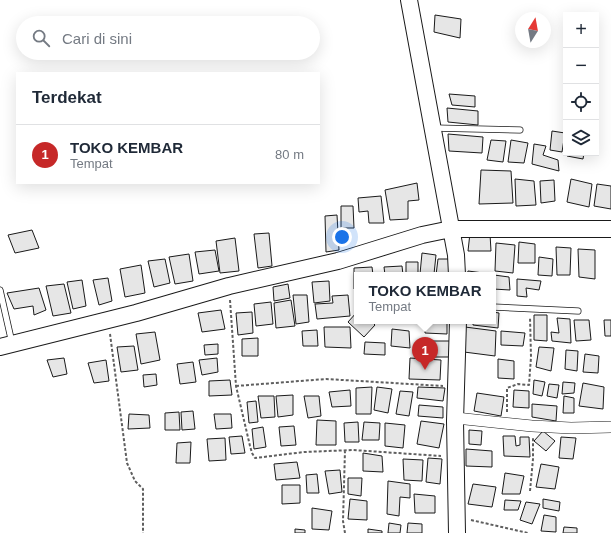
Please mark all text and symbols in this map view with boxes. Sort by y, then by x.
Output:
north arrow [515,12,551,48]
map controls [563,12,599,156]
button: + [563,12,599,48]
search box [16,16,320,60]
icon: search [30,27,52,49]
text: Cari di sini [62,30,132,47]
button: − [563,48,599,84]
button: locate [563,84,599,120]
text: Terdekat [32,88,102,107]
button: layers [563,120,599,156]
text: TOKO KEMBAR [70,139,183,156]
text: 1 [41,147,49,162]
text: 80 m [275,147,304,162]
text: Tempat [70,156,113,171]
your location [332,227,352,247]
popup [354,272,496,324]
text: TOKO KEMBAR [368,282,482,299]
text: Tempat [368,299,411,314]
pin: 1 [412,337,438,370]

